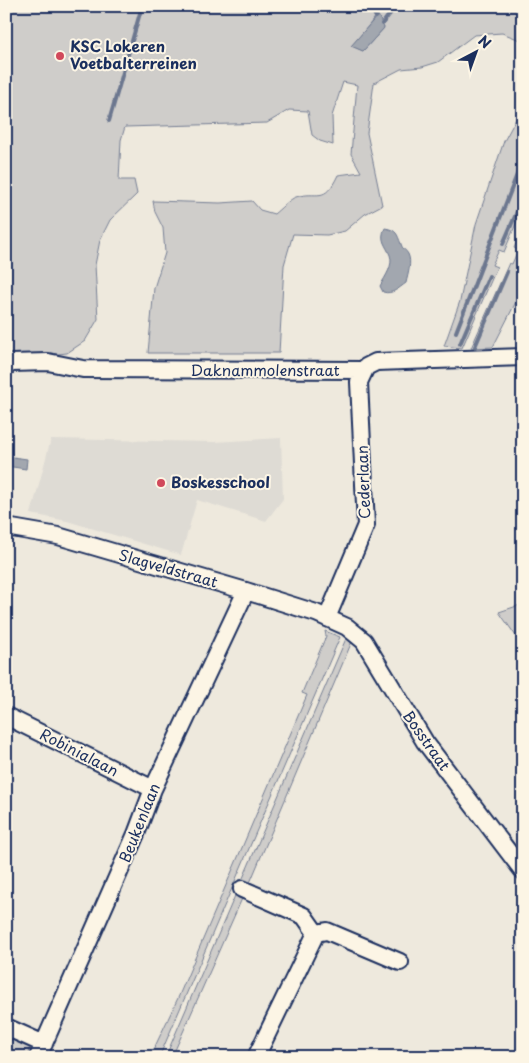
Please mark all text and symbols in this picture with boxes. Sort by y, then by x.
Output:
north arrow [452,28,502,78]
text: N [474,30,496,53]
place label: KSC Lokeren Voetbalterreinen [70,34,197,74]
marker: KSC Lokeren Voetbalterreinen [54,50,66,62]
street label: Daknammolenstraat [190,358,340,381]
street label: Cederlaan [350,445,375,519]
place label: Boskesschool [171,470,270,493]
marker: Boskesschool [155,477,167,489]
street label: Slagveldstraat [116,542,221,593]
street label: Bosstraat [398,705,456,775]
street label: Robinialaan [36,722,123,781]
street label: Beukenlaan [112,779,165,866]

